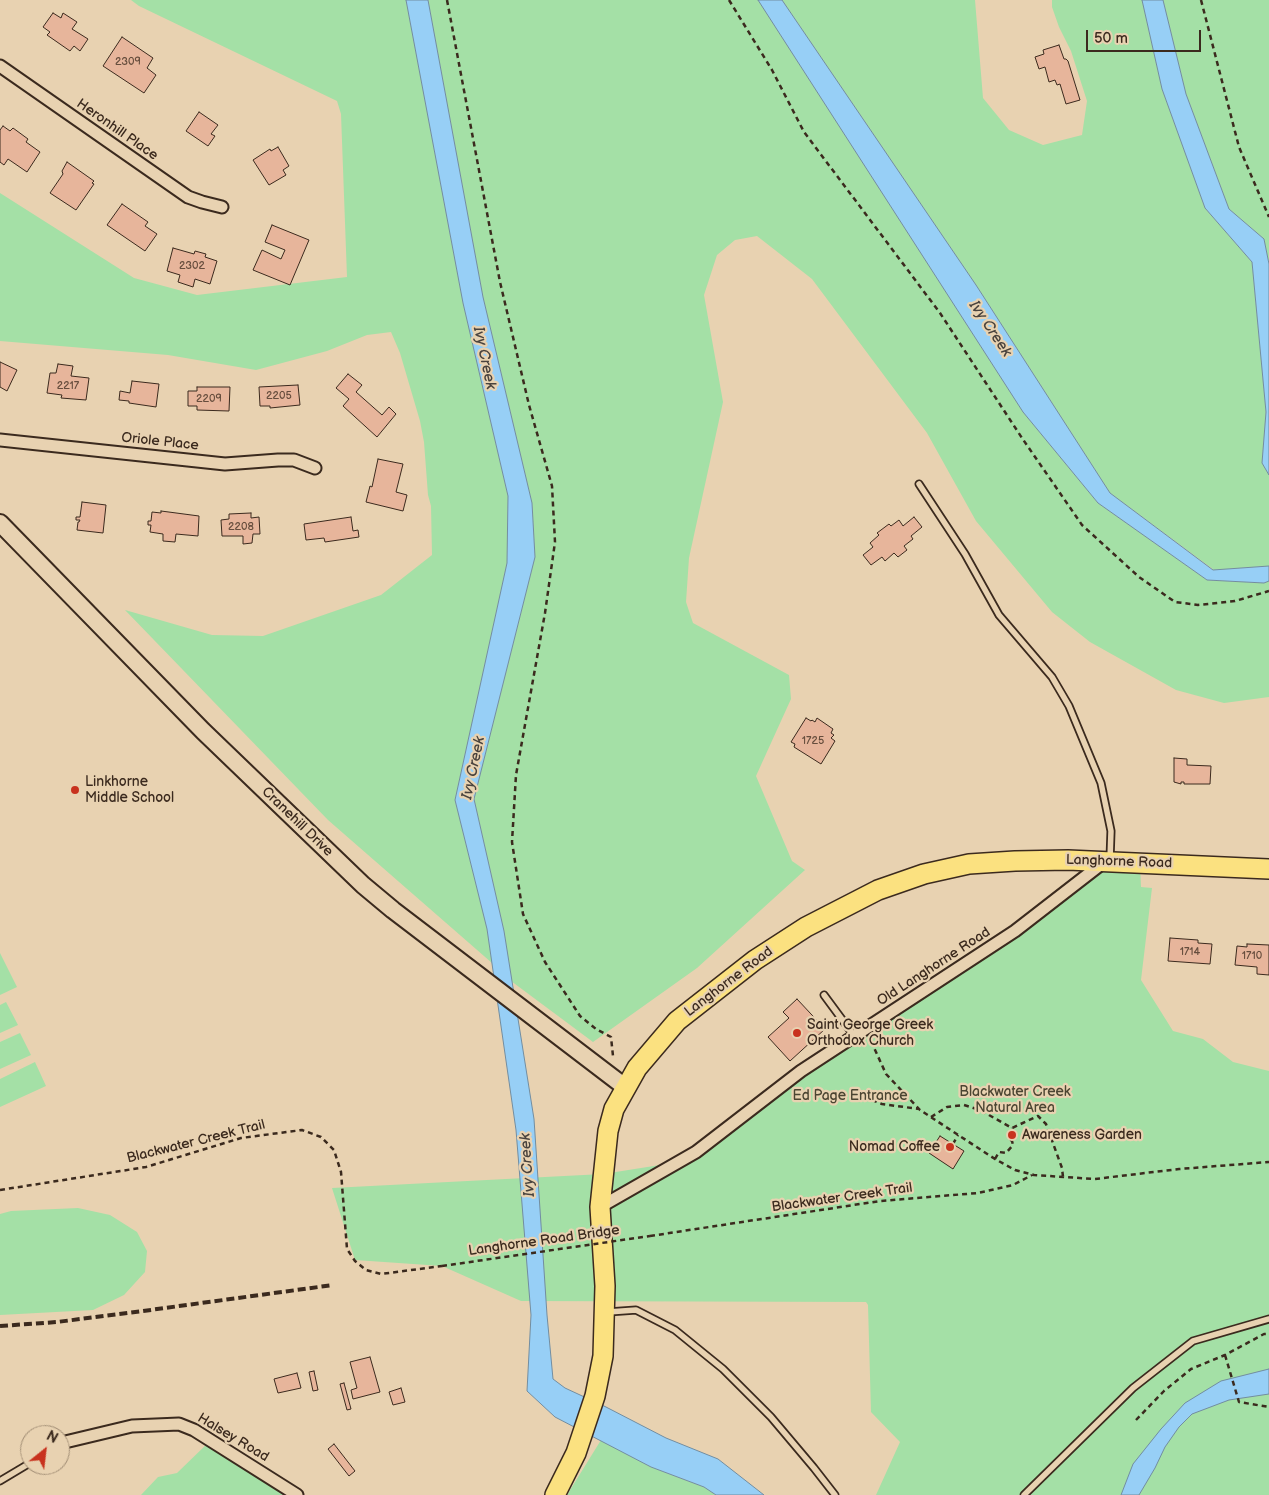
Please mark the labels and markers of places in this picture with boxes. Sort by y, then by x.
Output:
place label: Linkhorne Middle School [85,774,174,806]
marker: Linkhorne Middle School [69,784,81,796]
place label: Saint George Greek Orthodox Church [807,1017,933,1050]
marker: Saint George Greek Orthodox Church [791,1027,803,1039]
place label: Awareness Garden [1022,1127,1142,1143]
marker: Awareness Garden [1006,1129,1018,1141]
place label: Nomad Coffee [849,1139,940,1155]
marker: Nomad Coffee [944,1141,956,1153]

